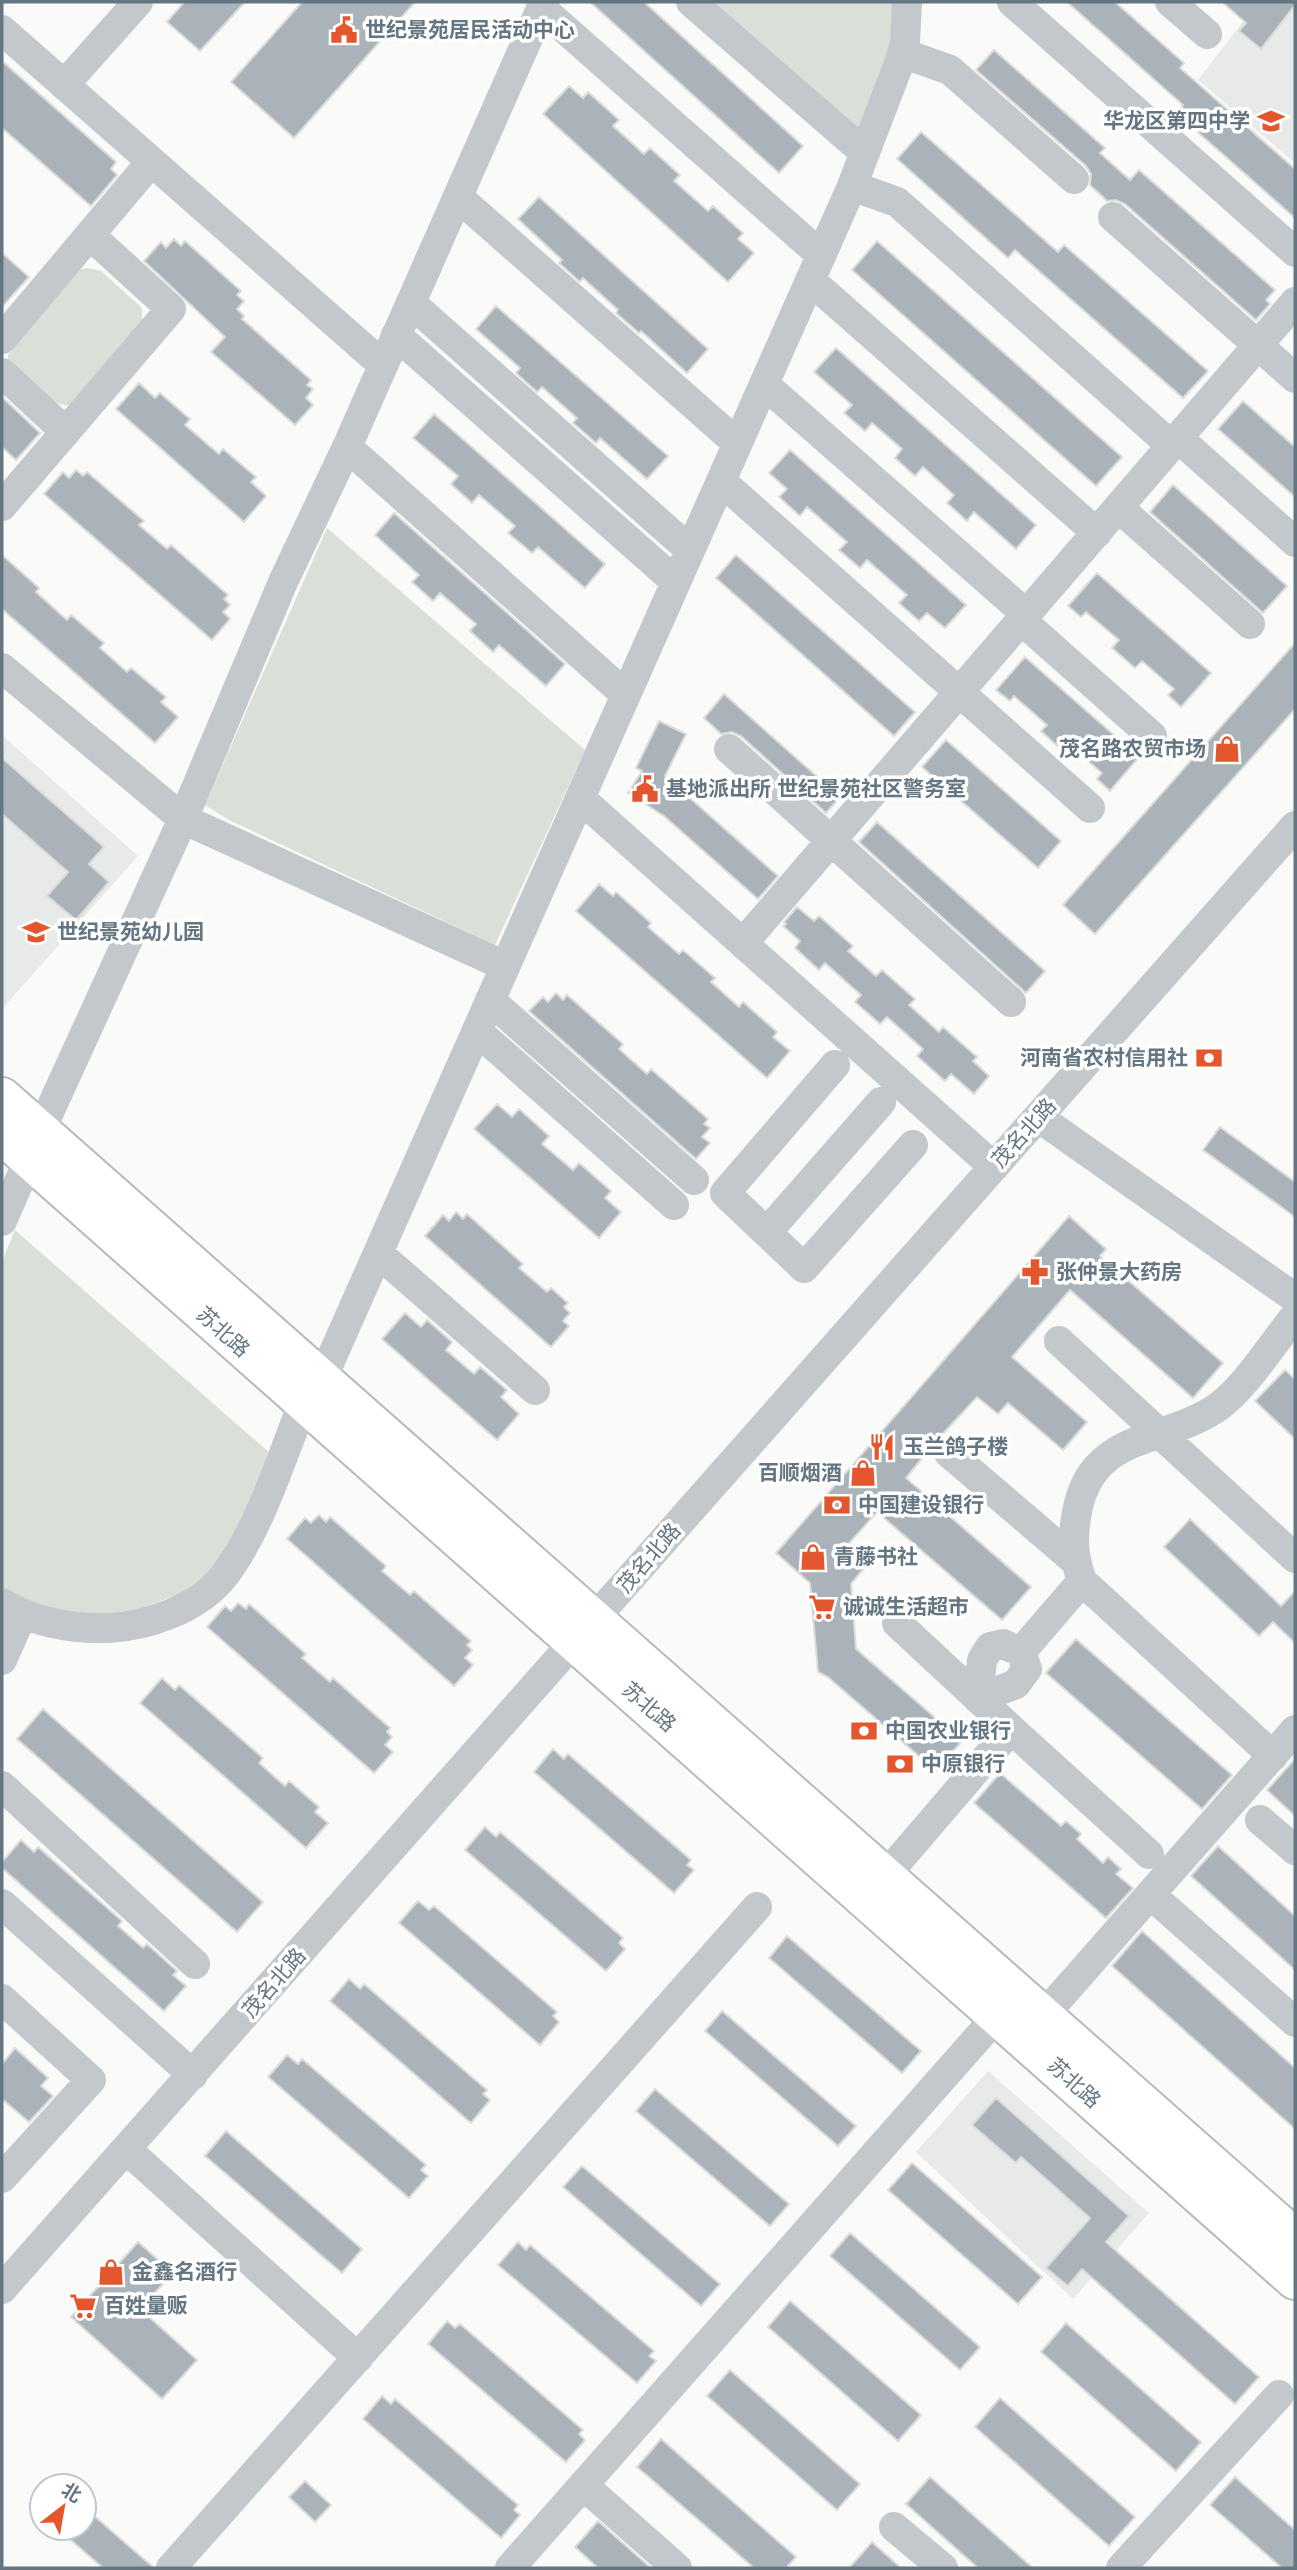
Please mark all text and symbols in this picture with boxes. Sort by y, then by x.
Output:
public building icon: 世纪景苑居民活动中心 [329,15,359,45]
place label: 世纪景苑居民活动中心 [365,16,575,42]
school or university icon: 华龙区第四中学 [1256,106,1286,136]
place label: 华龙区第四中学 [1103,107,1250,133]
shop icon: 茂名路农贸市场 [1212,734,1242,764]
place label: 茂名路农贸市场 [1059,735,1206,761]
public building icon: 基地派出所 世纪景苑社区警务室 [630,774,660,804]
place label: 基地派出所 世纪景苑社区警务室 [666,775,966,801]
school or university icon: 世纪景苑幼儿园 [21,917,51,947]
place label: 世纪景苑幼儿园 [57,918,204,944]
bank icon: 河南省农村信用社 [1194,1043,1224,1073]
place label: 河南省农村信用社 [1020,1044,1188,1070]
street label: 茂名北路 [985,1092,1061,1172]
pharmacy icon: 张仲景大药房 [1020,1257,1050,1287]
place label: 张仲景大药房 [1056,1258,1182,1284]
street label: 苏北路 [192,1301,256,1362]
restaurant icon: 玉兰鸽子楼 [867,1432,897,1462]
place label: 玉兰鸽子楼 [903,1433,1008,1459]
shop icon: 百顺烟酒 [848,1458,878,1488]
place label: 百顺烟酒 [758,1459,842,1485]
bank icon: 中国建设银行 [822,1490,852,1520]
place label: 中国建设银行 [858,1491,984,1517]
street label: 茂名北路 [611,1517,686,1598]
shop icon: 青藤书社 [798,1542,828,1572]
place label: 青藤书社 [834,1543,918,1569]
supermarket icon: 诚诚生活超市 [807,1592,837,1622]
place label: 诚诚生活超市 [843,1593,969,1619]
street label: 苏北路 [617,1676,682,1737]
bank icon: 中国农业银行 [849,1716,879,1746]
place label: 中国农业银行 [885,1717,1011,1743]
bank icon: 中原银行 [885,1749,915,1779]
place label: 中原银行 [921,1750,1005,1776]
street label: 茂名北路 [236,1942,311,2023]
street label: 苏北路 [1043,2052,1107,2113]
shop icon: 金鑫名酒行 [96,2257,126,2287]
place label: 金鑫名酒行 [132,2258,237,2284]
supermarket icon: 百姓量贩 [68,2291,98,2321]
place label: 百姓量贩 [104,2292,188,2318]
north arrow [28,2472,98,2542]
text: 北 [57,2477,86,2508]

